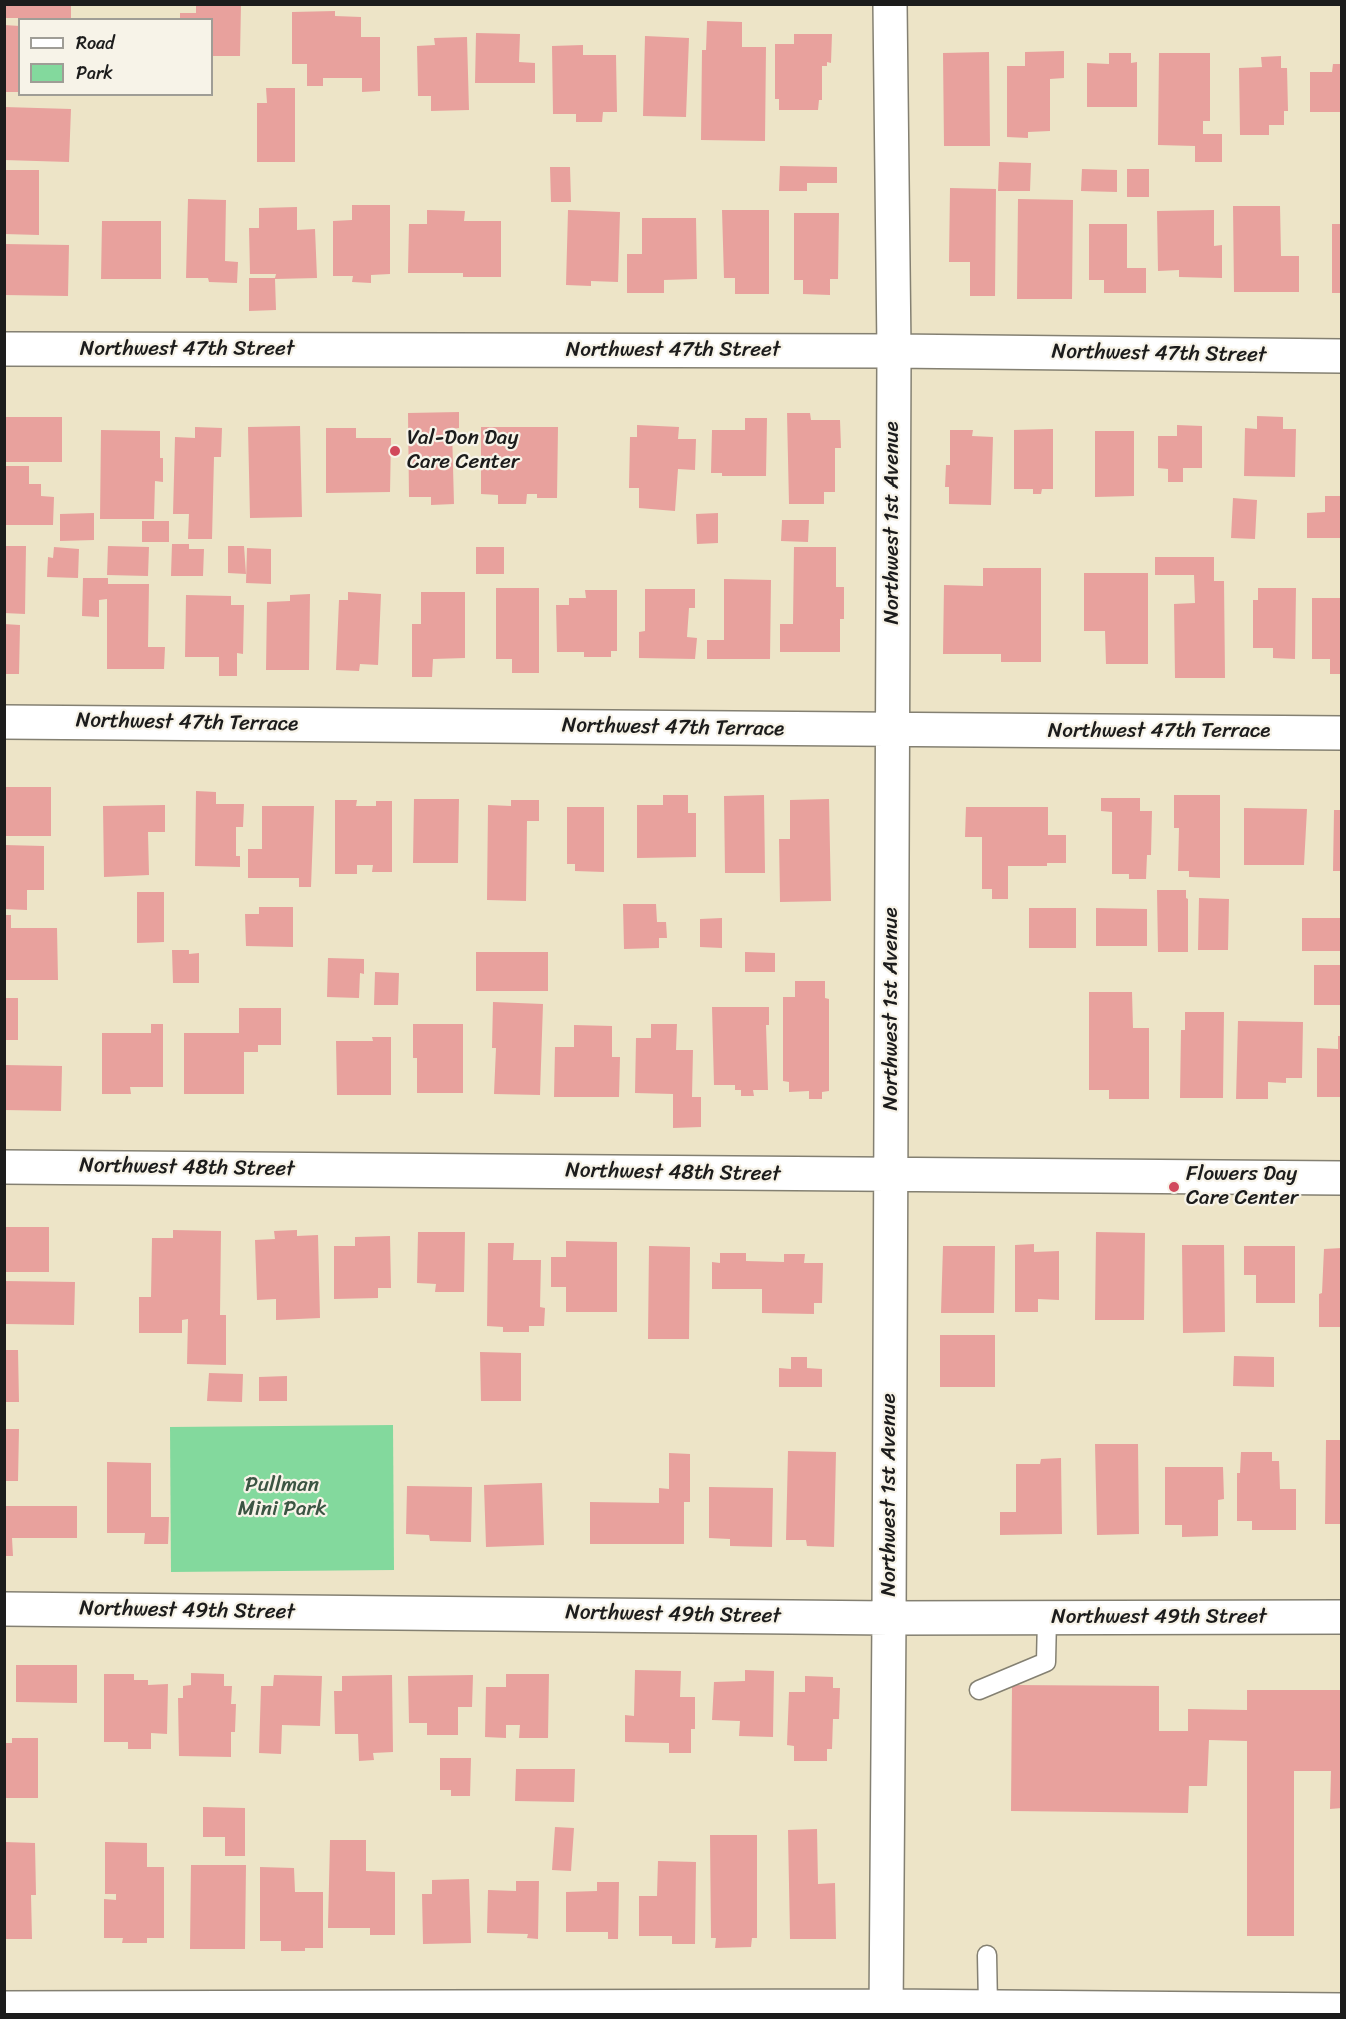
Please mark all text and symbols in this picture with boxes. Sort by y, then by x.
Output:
legend [18,18,213,96]
text: Road [76,27,115,59]
text: Park [76,57,113,89]
street label: Northwest 47th Street [80,337,294,363]
street label: Northwest 47th Street [566,338,780,364]
street label: Northwest 47th Street [1051,340,1267,368]
street label: Northwest 1st Avenue [880,421,906,625]
place label: Val-Don Day Care Center [407,426,519,476]
marker: Val-Don Day Care Center [388,444,402,458]
street label: Northwest 47th Terrace [75,708,299,738]
street label: Northwest 47th Terrace [561,713,785,743]
street label: Northwest 47th Terrace [1048,719,1270,745]
street label: Northwest 1st Avenue [879,907,905,1111]
street label: Northwest 48th Street [79,1154,295,1182]
street label: Northwest 48th Street [565,1159,781,1187]
place label: Flowers Day Care Center [1186,1162,1298,1212]
marker: Flowers Day Care Center [1167,1180,1181,1194]
street label: Northwest 1st Avenue [877,1393,903,1597]
park label: Pullman Mini Park [238,1473,326,1523]
street label: Northwest 49th Street [79,1597,295,1625]
street label: Northwest 49th Street [565,1601,781,1629]
street label: Northwest 49th Street [1051,1605,1267,1631]

